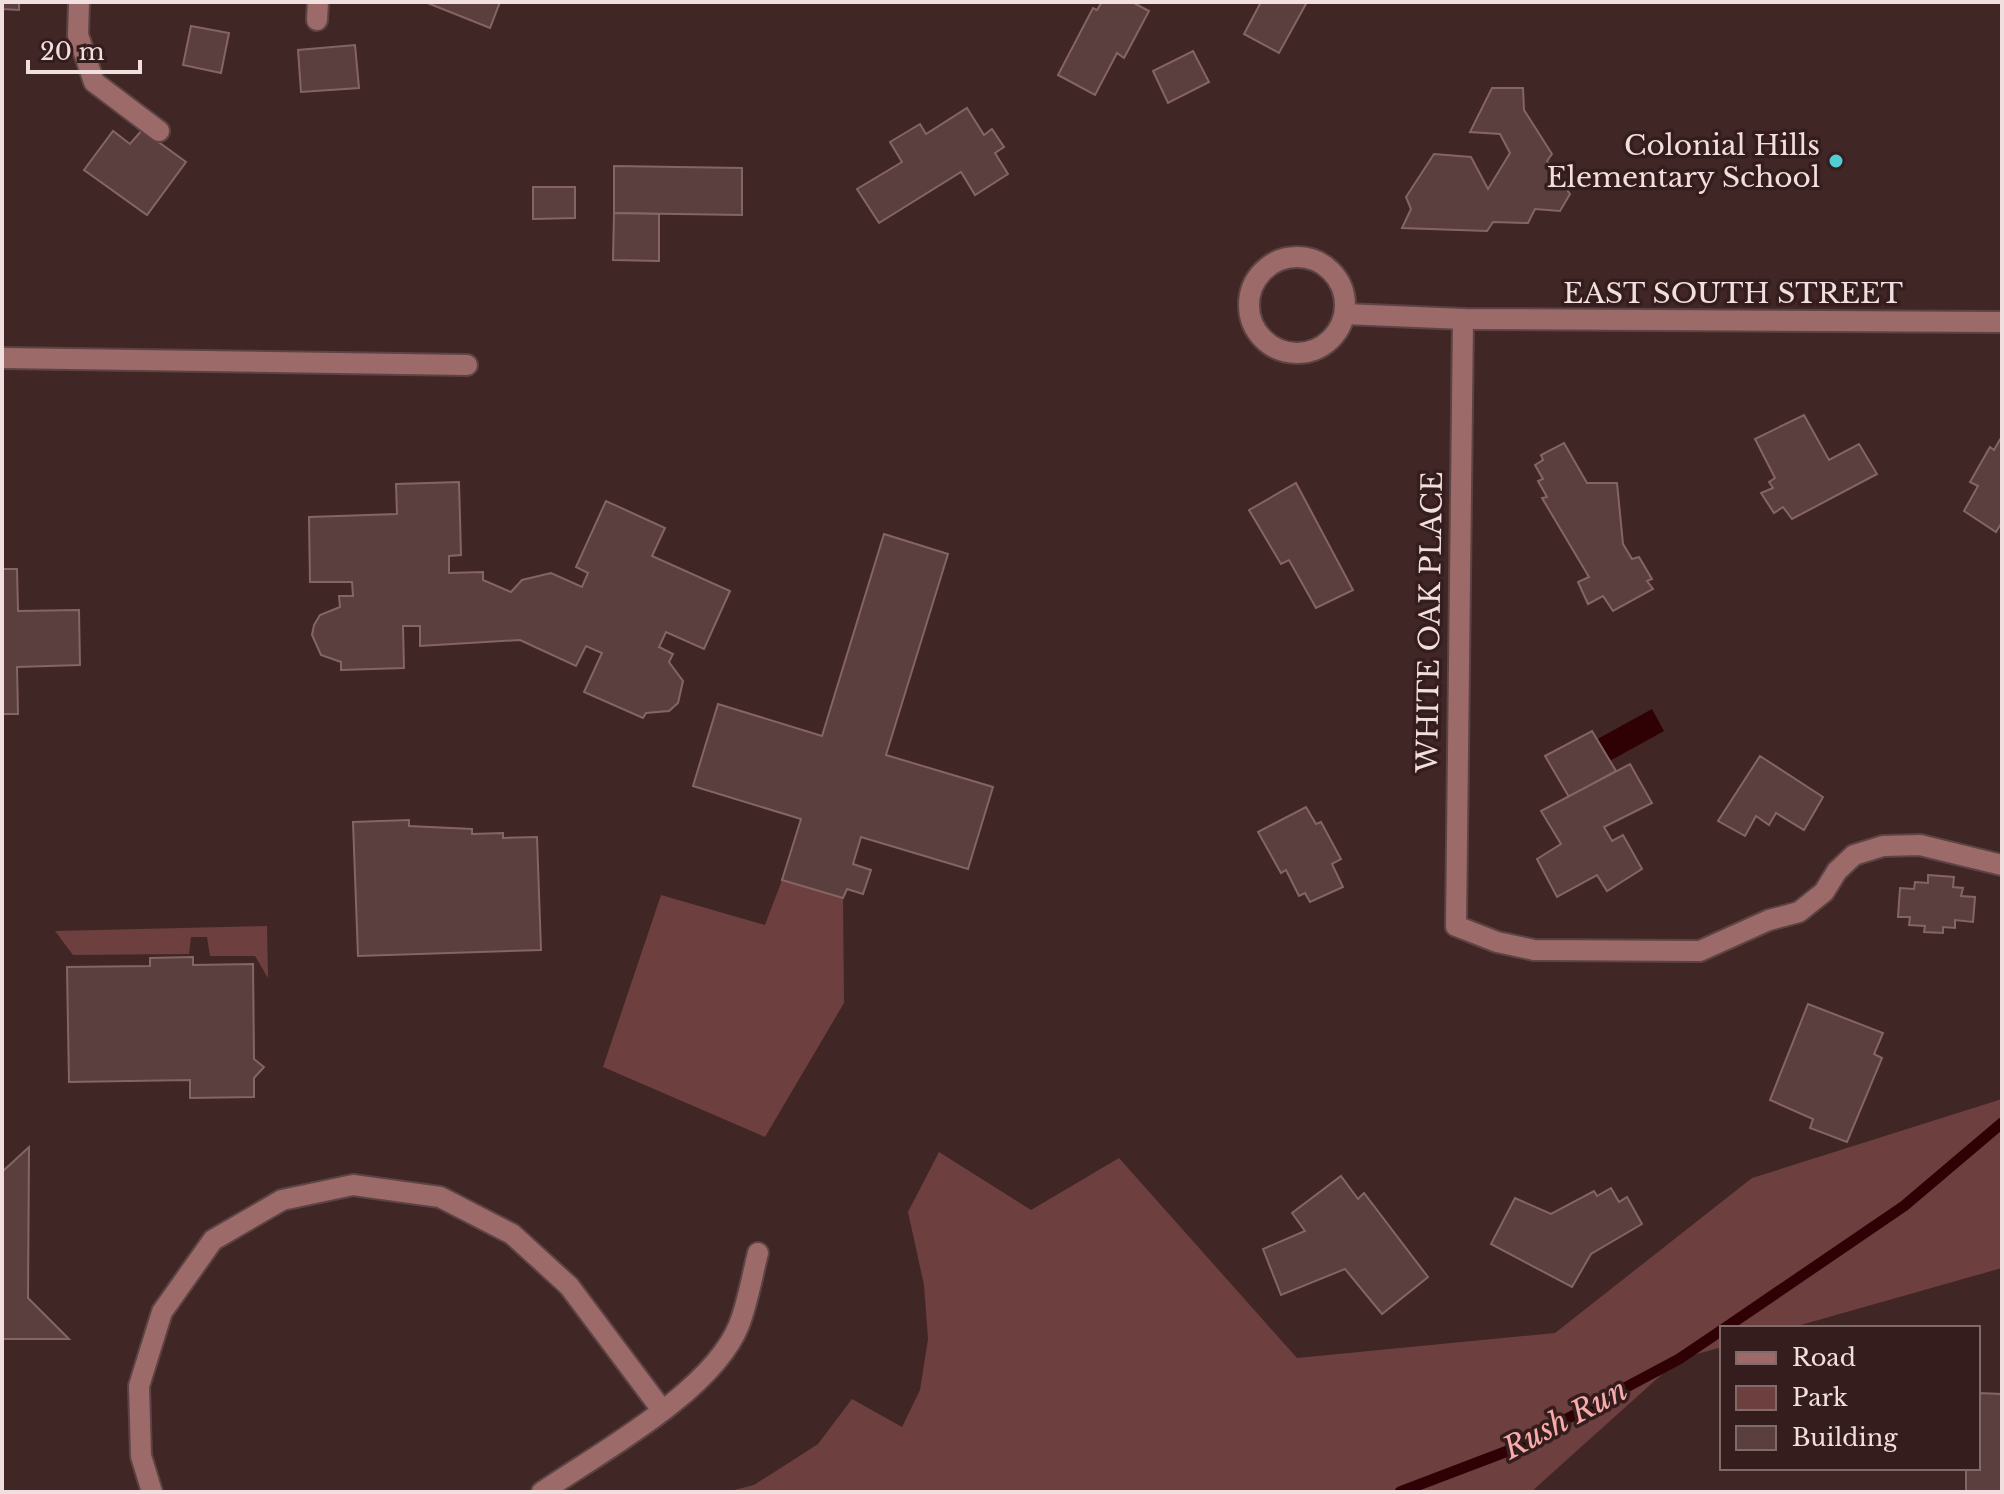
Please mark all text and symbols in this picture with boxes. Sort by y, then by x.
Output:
scale bar [28,24,140,74]
text: 20 m [40,37,105,66]
place label: Colonial Hills Elementary School [1547,128,1820,195]
marker: Colonial Hills Elementary School [1827,152,1845,170]
street label: EAST SOUTH STREET [1563,276,1903,311]
street label: WHITE OAK PLACE [1410,471,1450,774]
legend [1720,1326,1980,1470]
text: Road [1792,1343,1856,1372]
water label: Rush Run [1496,1371,1634,1468]
text: Park [1792,1383,1848,1412]
text: Building [1792,1423,1898,1452]

